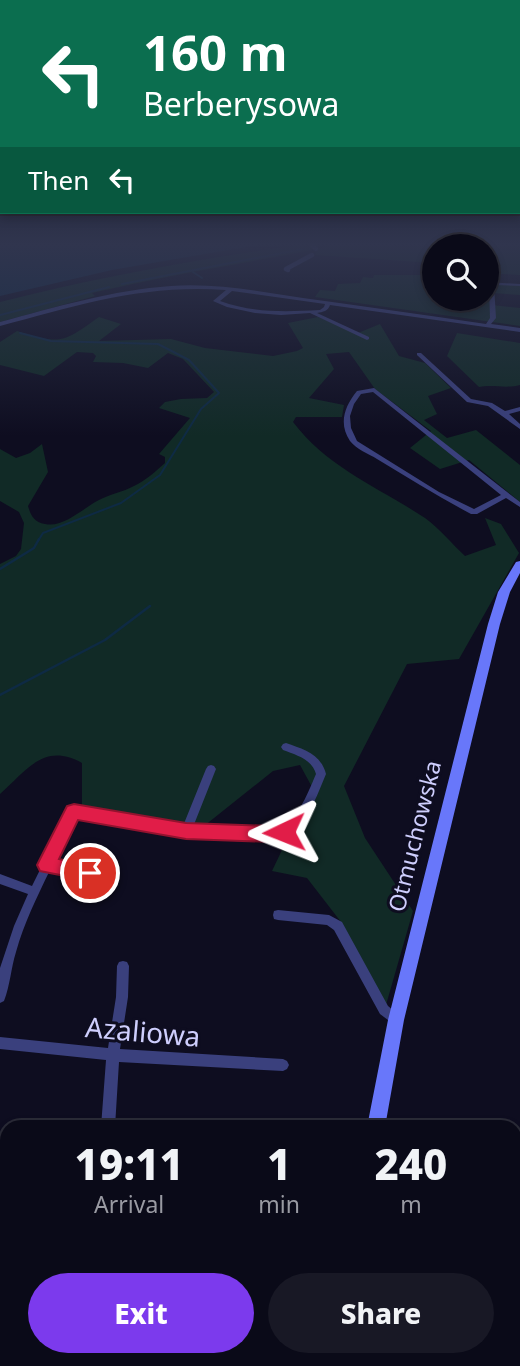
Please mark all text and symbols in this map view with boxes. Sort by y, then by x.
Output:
text: 160 m [143,19,288,85]
icon: left [28,28,119,119]
text: Berberysowa [143,82,339,125]
icon: left [103,161,141,199]
text: Then [28,162,89,198]
map controls [422,234,499,311]
button: search [422,234,499,311]
street label: Otmuchowska [380,757,448,915]
position arrow [247,795,321,869]
pin [60,843,120,903]
icon: arrive [71,854,109,892]
street label: Azaliowa [84,1007,202,1055]
text: 19:11 [75,1135,184,1192]
text: 1 [267,1135,291,1192]
text: 240 [375,1135,447,1192]
text: Arrival [94,1188,164,1220]
text: min [258,1188,300,1220]
text: m [400,1188,422,1220]
button: Exit [28,1273,254,1353]
button: Share [268,1273,494,1353]

